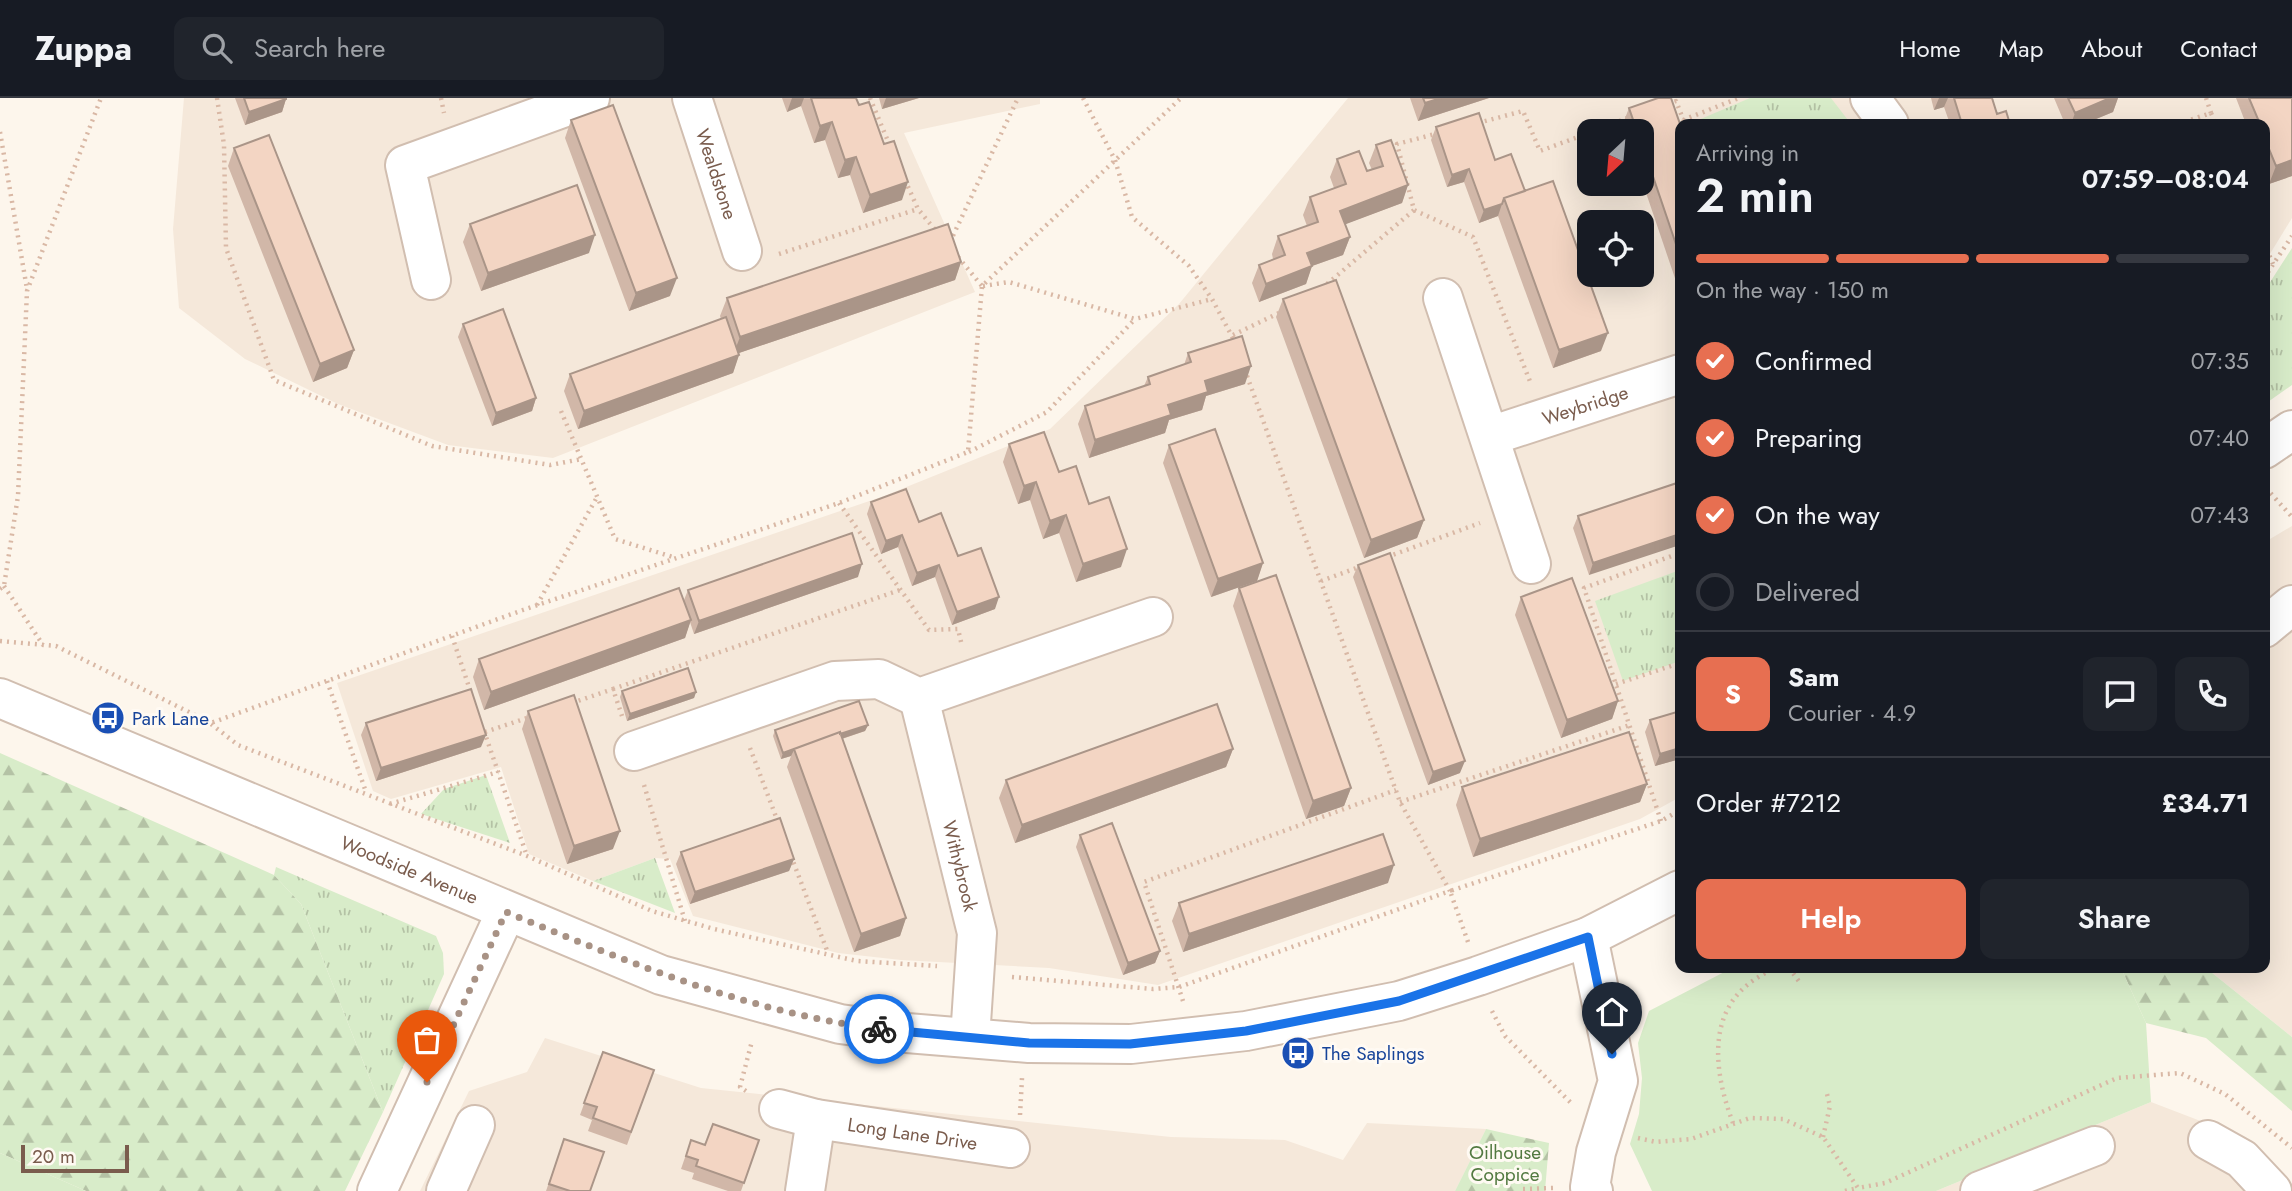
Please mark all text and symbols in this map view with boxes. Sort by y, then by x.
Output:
search box [174,17,664,80]
text: Zuppa [35,25,132,72]
icon: search [198,29,236,67]
text: Search here [254,29,385,67]
text: Home [1899,31,1961,66]
text: Map [1999,31,2043,66]
text: About [2081,31,2142,66]
text: Contact [2180,31,2257,66]
north arrow [1577,119,1654,196]
map controls [1577,119,1654,287]
street label: Wealdstone [689,125,744,223]
text: Arriving in [1696,136,1799,170]
text: 07:59–08:04 [2082,160,2249,198]
text: 2 min [1696,163,1814,229]
button: locate [1577,210,1654,287]
text: On the way · 150 m [1696,273,1889,307]
icon: check [1696,342,1734,380]
text: Confirmed [1755,342,1872,380]
text: 07:35 [2191,344,2249,378]
street label: Weybridge [1539,379,1632,432]
icon: check [1696,419,1734,457]
text: Preparing [1755,419,1862,457]
text: 07:40 [2189,421,2249,455]
icon: check [1696,496,1734,534]
text: On the way [1755,496,1880,534]
text: 07:43 [2190,498,2249,532]
text: Delivered [1755,573,1860,611]
button: chat [2083,657,2157,731]
button: phone [2175,657,2249,731]
text: Sam [1788,658,1840,696]
text: S [1725,675,1741,713]
text: Courier · 4.9 [1788,696,1916,730]
bus stop icon: Park Lane [89,699,127,737]
place label: Park Lane [132,705,209,732]
text: Order #7212 [1696,784,1841,822]
text: £34.71 [2162,784,2249,822]
street label: Withybrook [936,818,984,915]
street label: Woodside Avenue [336,829,483,911]
button: Help [1696,879,1966,959]
button: Share [1980,879,2249,959]
pin [1582,982,1642,1054]
icon: home [1593,993,1631,1031]
courier [844,994,914,1064]
pin [397,1010,457,1082]
icon: bike [860,1010,898,1048]
icon: bag [408,1021,446,1059]
bus stop icon: The Saplings [1279,1034,1317,1072]
place label: The Saplings [1322,1040,1425,1067]
street label: Long Lane Drive [846,1111,979,1157]
park label: Oilhouse Coppice [1469,1139,1541,1188]
scale bar [21,1142,130,1174]
text: 20 m [32,1143,75,1170]

